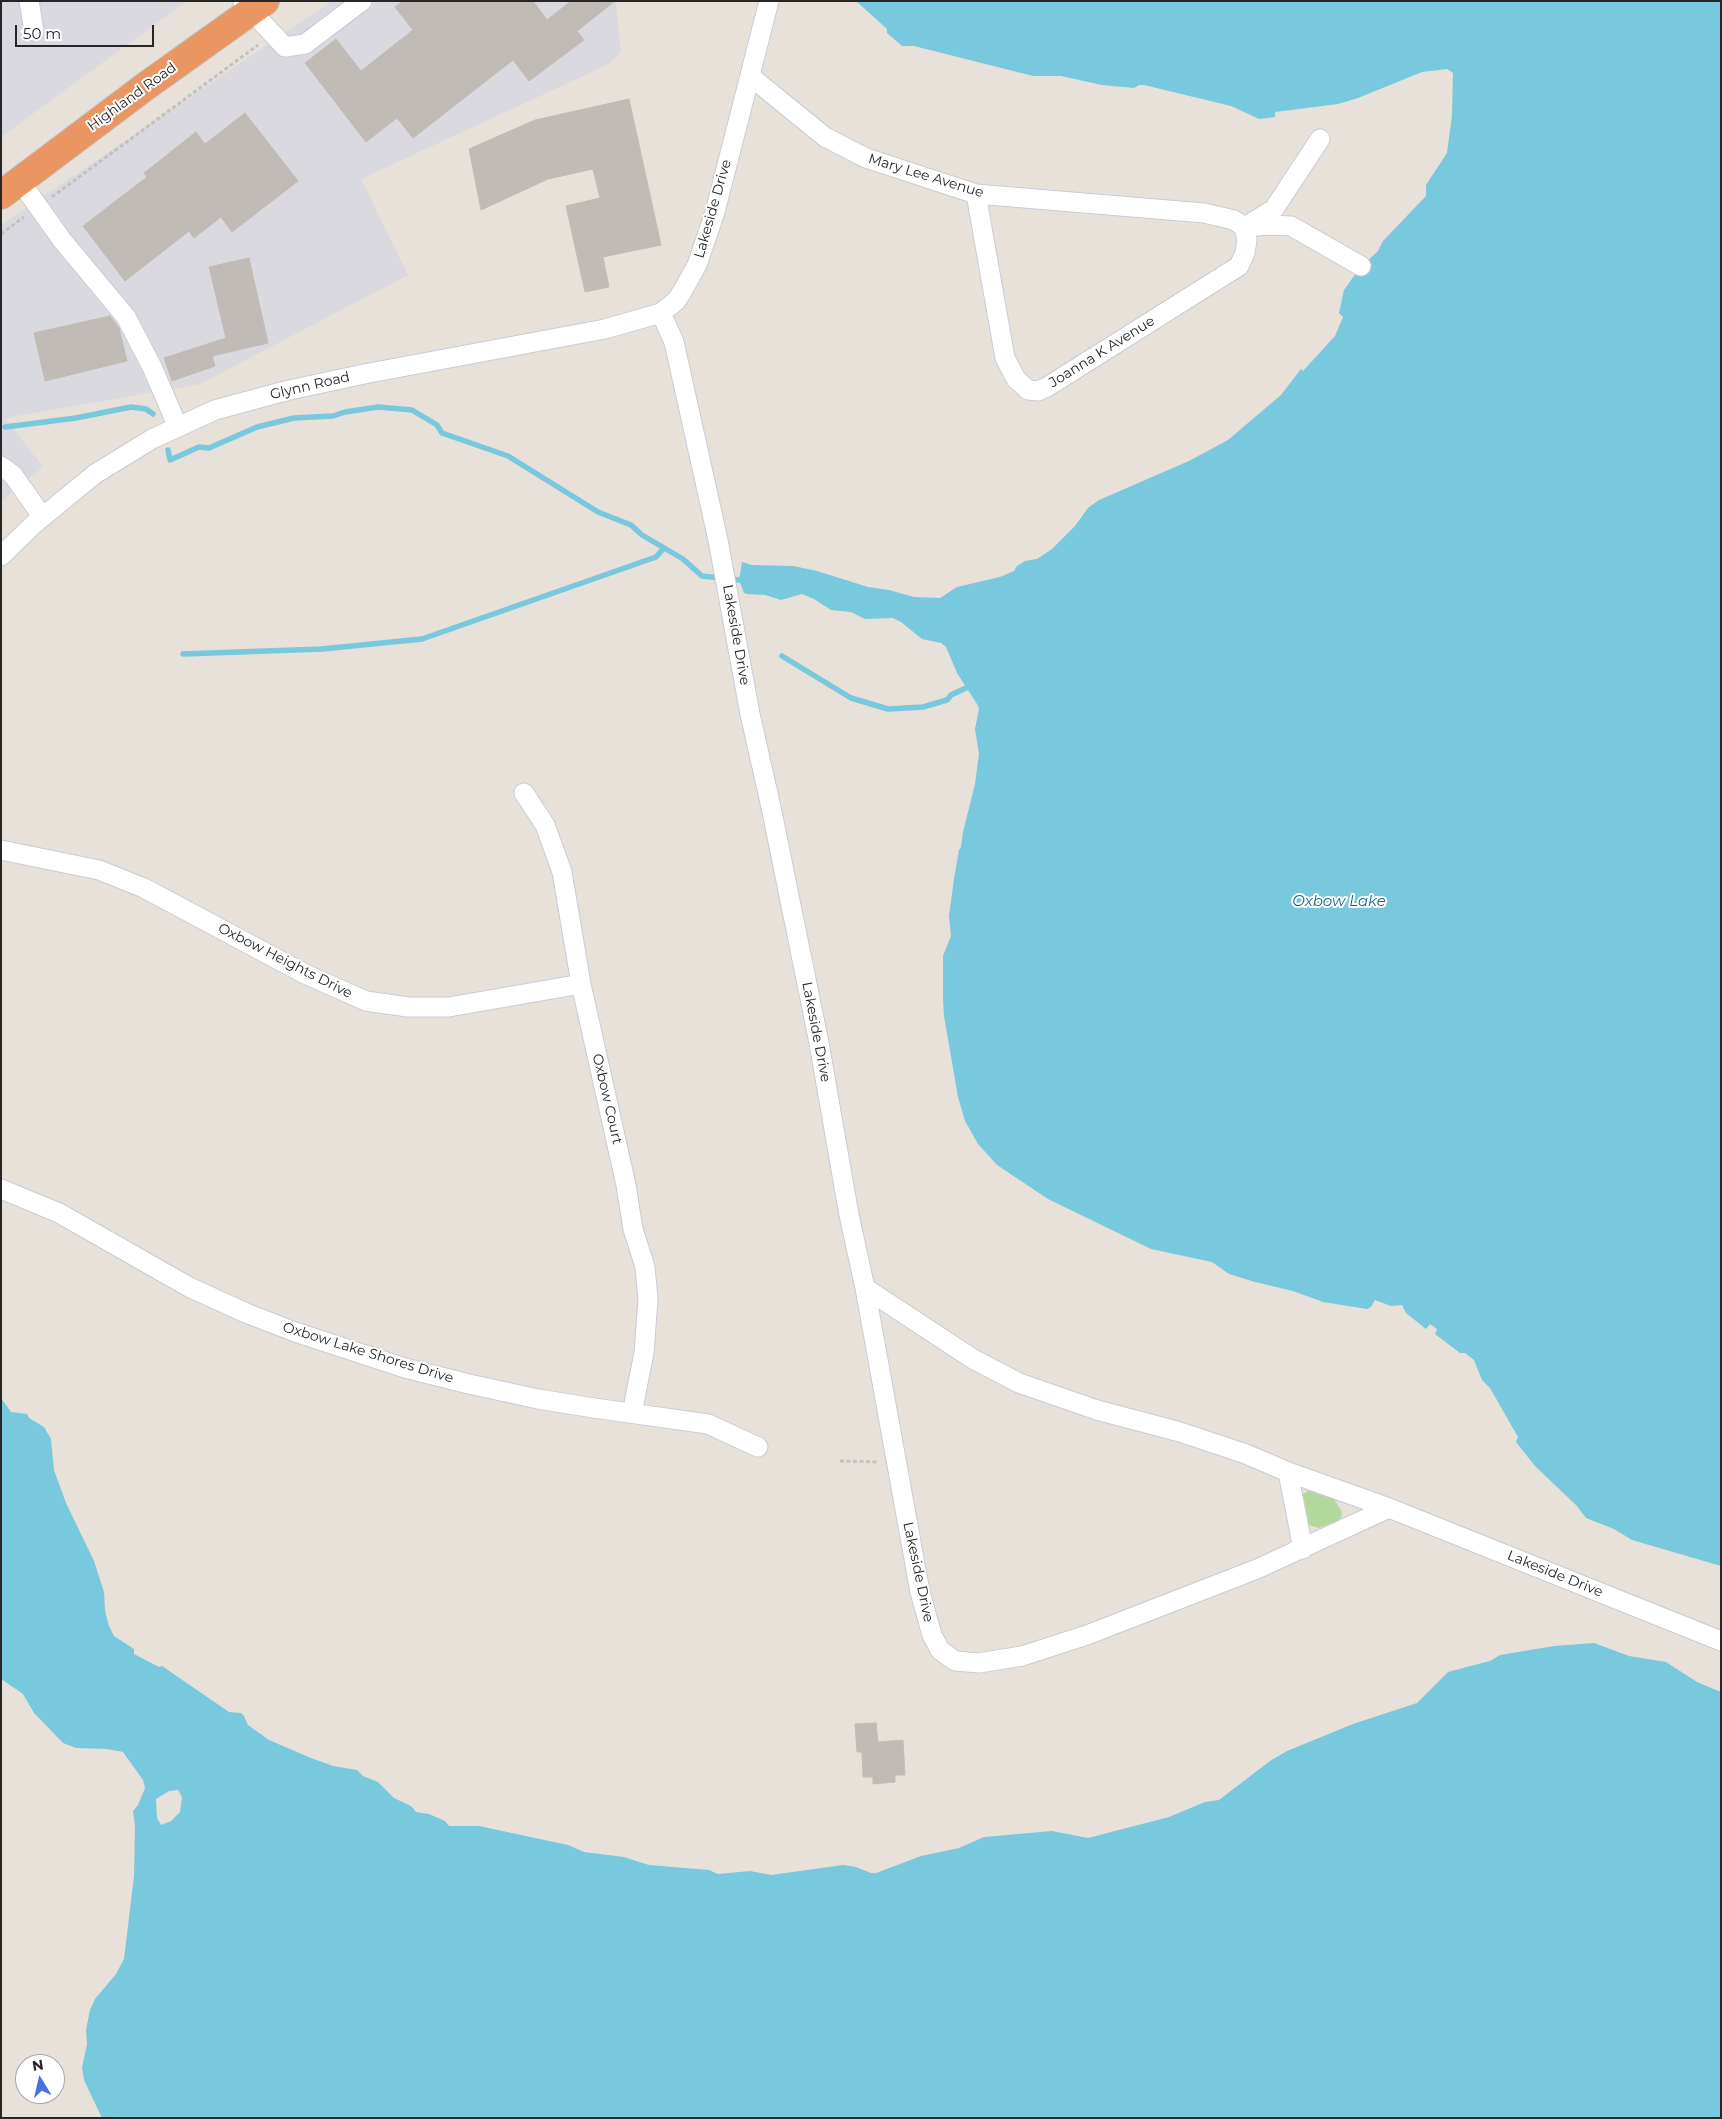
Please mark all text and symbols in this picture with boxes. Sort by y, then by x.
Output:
scale bar [18,15,156,47]
text: 50 m [23,24,61,43]
street label: Highland Road [84,59,180,135]
street label: Mary Lee Avenue [866,150,986,202]
street label: Lakeside Drive [691,158,735,260]
street label: Joanna K Avenue [1046,313,1158,391]
street label: Glynn Road [268,369,352,403]
street label: Lakeside Drive [719,583,753,687]
water label: Oxbow Lake [1292,893,1386,911]
street label: Oxbow Heights Drive [215,920,355,1002]
street label: Lakeside Drive [798,980,834,1084]
street label: Oxbow Court [588,1052,626,1146]
street label: Oxbow Lake Shores Drive [281,1319,455,1387]
street label: Lakeside Drive [899,1520,937,1624]
street label: Lakeside Drive [1505,1547,1605,1601]
north arrow [15,2054,65,2104]
text: N [31,2055,45,2075]

